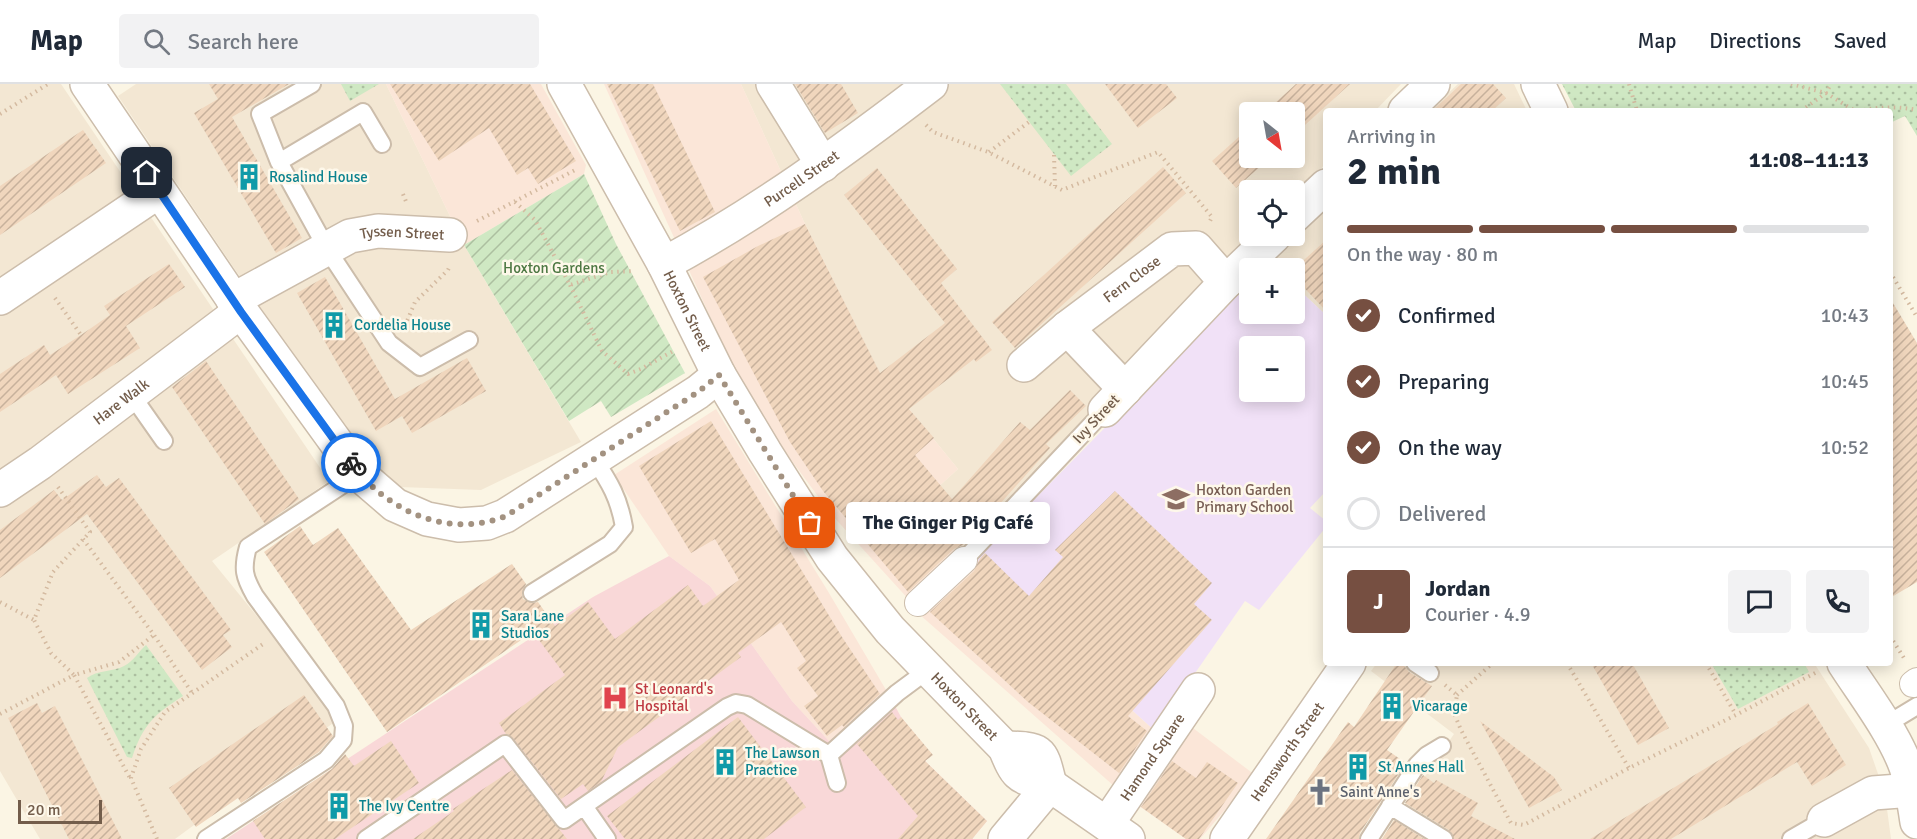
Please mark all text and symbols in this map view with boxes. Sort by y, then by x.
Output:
search box [119,14,539,68]
text: Map [30,24,83,58]
icon: search [140,25,173,58]
text: Search here [188,28,299,55]
text: Map [1638,28,1676,54]
text: Directions [1709,28,1801,54]
text: Saved [1834,28,1887,54]
north arrow [1239,102,1305,168]
map controls [1239,102,1305,402]
text: Arriving in [1347,124,1436,149]
street label: Purcell Street [761,146,843,211]
text: 11:08–11:13 [1749,146,1869,173]
pin [121,147,172,198]
text: 2 min [1347,147,1441,195]
icon: home [130,156,163,189]
building icon: Rosalind House [234,162,264,192]
place label: Rosalind House [269,168,368,186]
button: locate [1239,180,1305,246]
street label: Tyssen Street [359,222,445,244]
text: On the way · 80 m [1347,242,1498,267]
street label: Fern Close [1100,252,1164,307]
button: + [1239,258,1305,324]
park label: Hoxton Gardens [503,259,605,277]
street label: Hoxton Street [659,267,715,354]
icon: check [1347,299,1380,332]
text: Confirmed [1398,302,1496,329]
text: 10:43 [1820,303,1869,328]
building icon: Cordelia House [319,310,349,340]
place label: Cordelia House [354,316,451,334]
button: − [1239,336,1305,402]
icon: check [1347,365,1380,398]
text: Preparing [1398,368,1490,395]
text: 10:45 [1820,369,1869,394]
street label: Hare Walk [90,374,153,429]
street label: Ivy Street [1069,391,1123,447]
icon: check [1347,431,1380,464]
courier [321,433,381,493]
text: On the way [1398,434,1502,461]
text: 10:52 [1820,435,1869,460]
icon: bike [335,447,368,480]
place label: Hoxton Garden Primary School [1196,481,1293,516]
school or university icon: Hoxton Garden Primary School [1161,484,1191,514]
pin [784,497,835,548]
text: Delivered [1398,500,1486,527]
callout: The Ginger Pig Café [846,502,1050,544]
icon: bag [793,506,826,539]
text: The Ginger Pig Café [863,510,1033,535]
button: chat [1728,570,1791,633]
button: phone [1806,570,1869,633]
text: Jordan [1425,575,1491,602]
text: J [1373,588,1384,615]
text: Courier · 4.9 [1425,602,1531,627]
place label: Sara Lane Studios [501,607,564,642]
building icon: Sara Lane Studios [466,610,496,640]
street label: Hoxton Street [927,669,1002,744]
place label: St Leonard's Hospital [635,680,714,715]
hospital icon: St Leonard's Hospital [600,683,630,713]
building icon: Vicarage [1377,691,1407,721]
place label: Vicarage [1412,697,1468,715]
street label: Hemsworth Street [1247,699,1328,805]
street label: Hamond Square [1116,710,1189,804]
place label: The Lawson Practice [745,744,820,779]
building icon: The Lawson Practice [710,747,740,777]
building icon: St Annes Hall [1343,752,1373,782]
place label: St Annes Hall [1378,758,1464,776]
church icon: Saint Anne's [1305,777,1335,807]
place label: Saint Anne's [1340,783,1420,801]
building icon: The Ivy Centre [324,791,354,821]
scale bar [18,797,102,824]
place label: The Ivy Centre [359,797,450,815]
text: 20 m [27,800,61,820]

